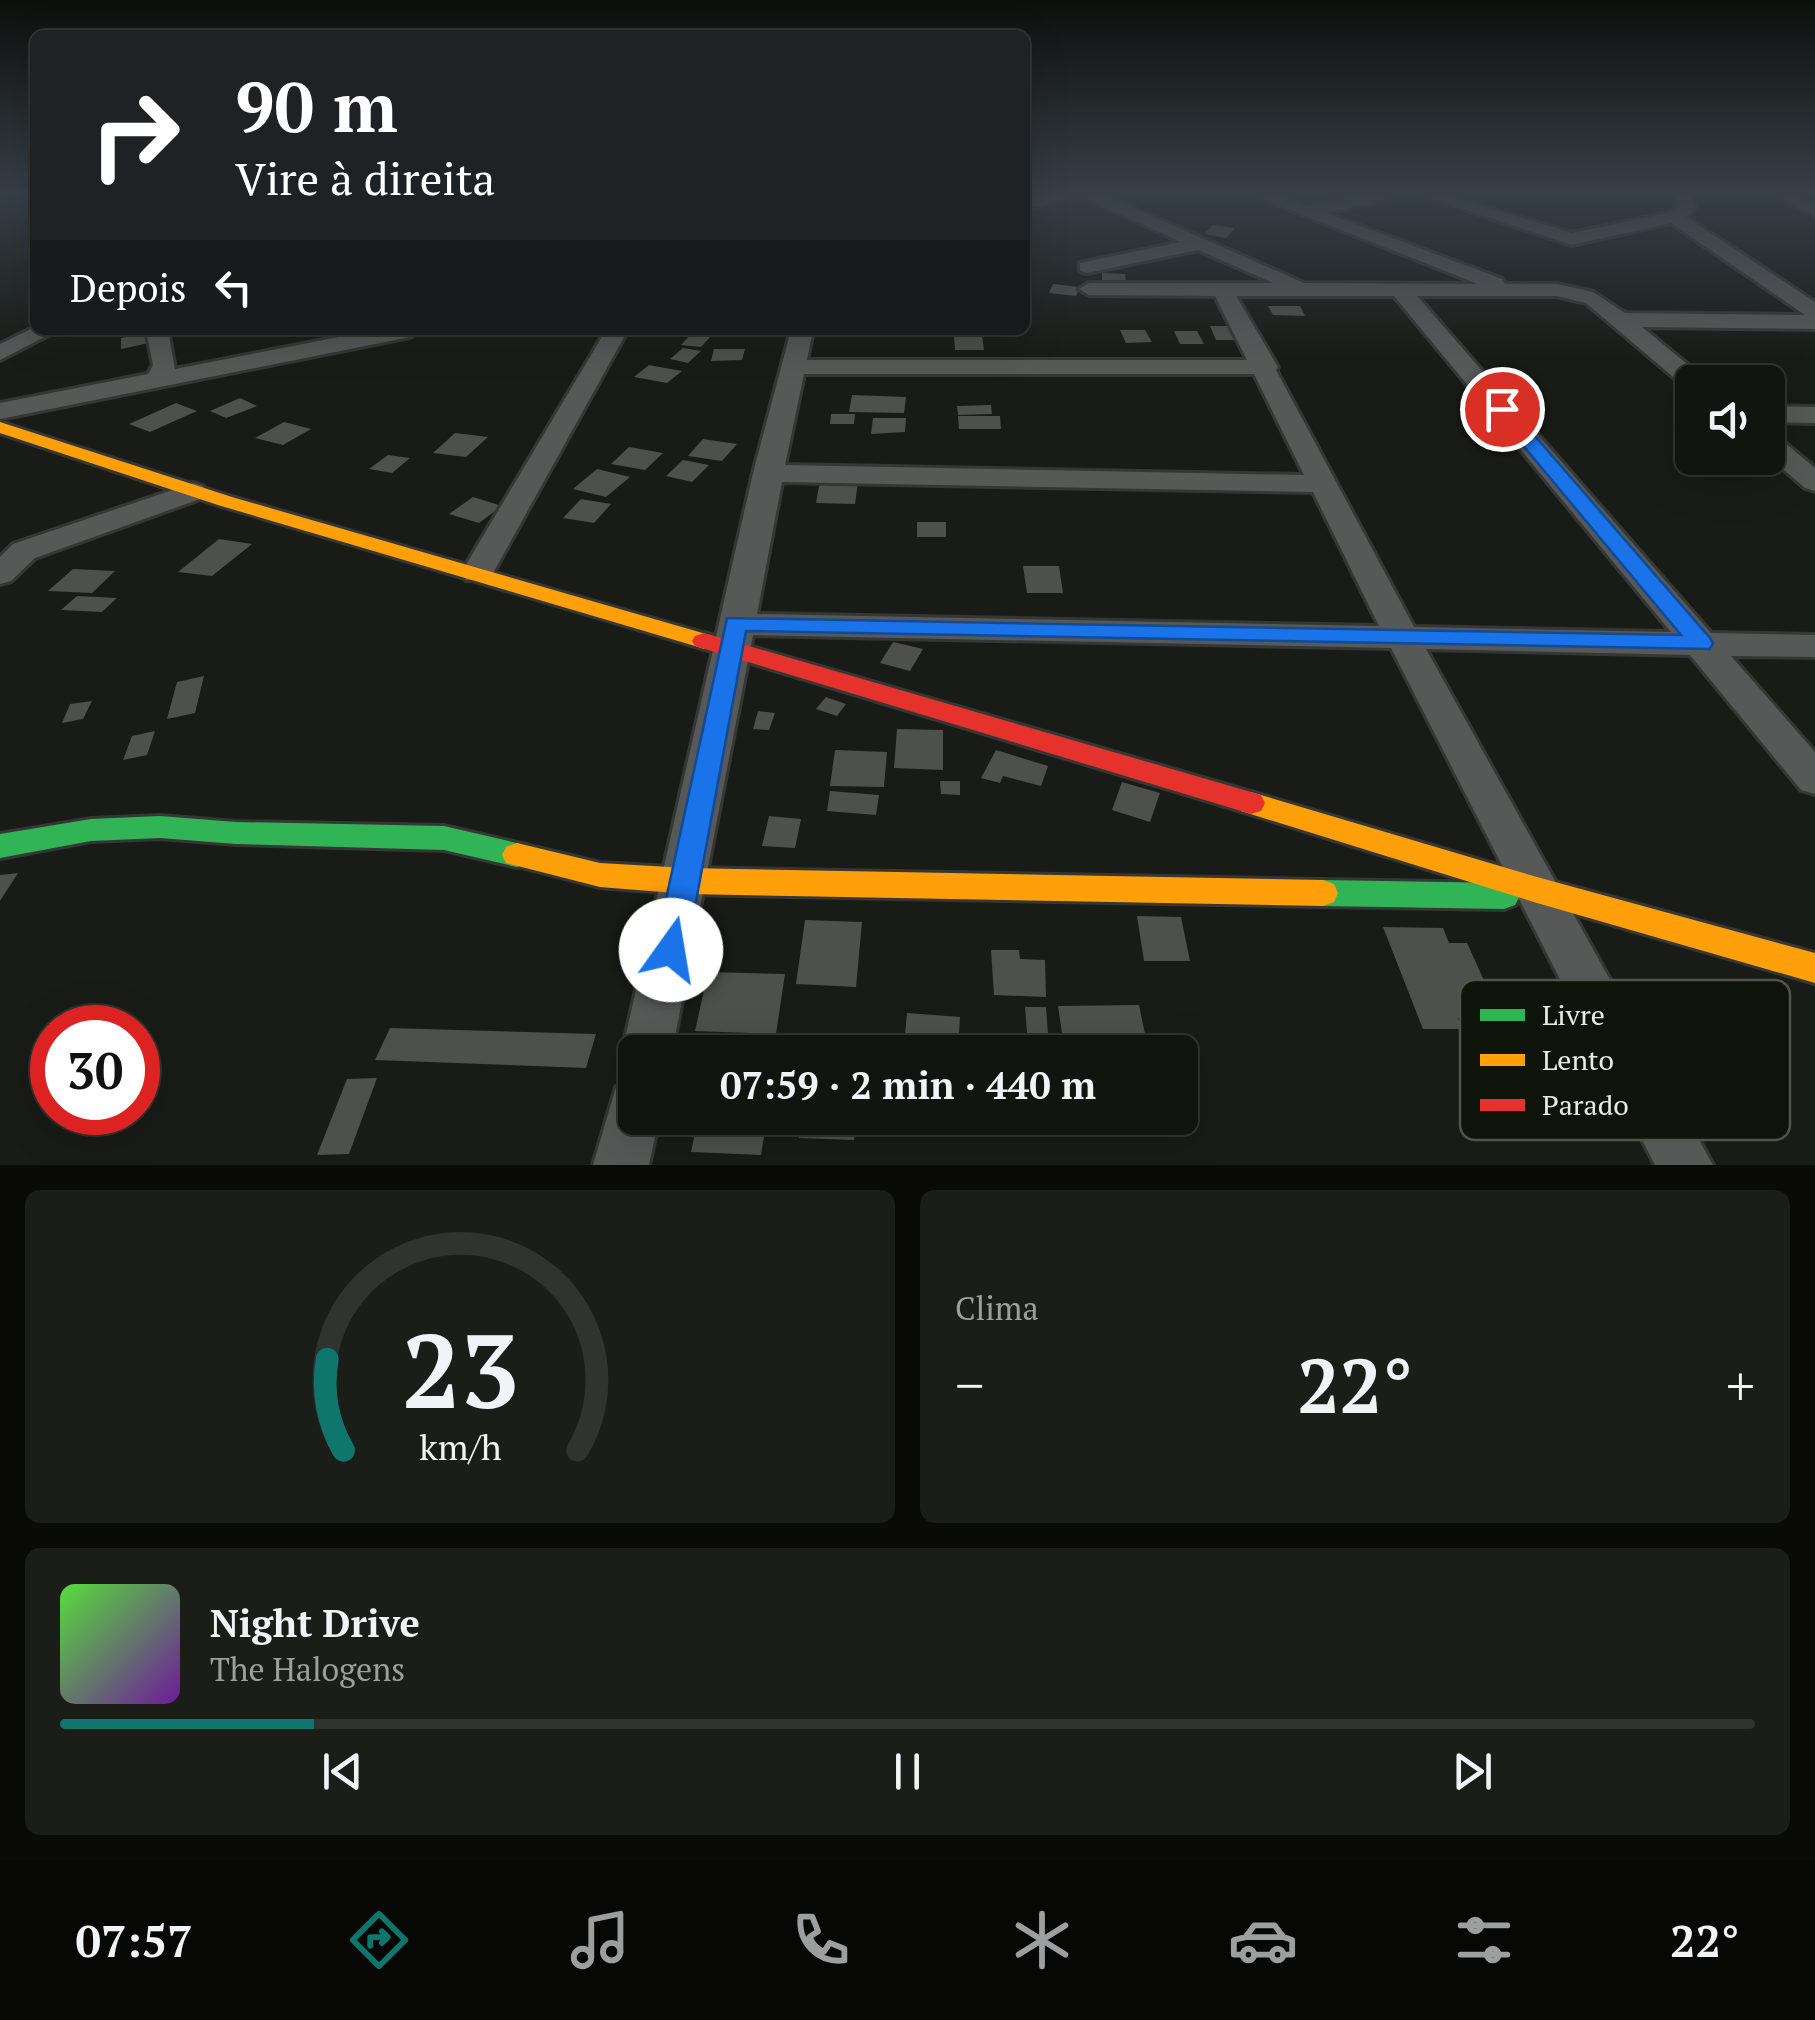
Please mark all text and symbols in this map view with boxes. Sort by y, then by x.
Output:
text: 90 m [235,59,398,152]
icon: right [70,70,200,200]
text: Vire à direita [235,148,495,208]
icon: left [206,260,261,315]
text: Depois [70,263,186,313]
map controls [1675,365,1785,475]
button: sound [1675,365,1785,475]
pin [1460,367,1545,452]
icon: arrive [1475,382,1530,437]
position arrow [619,898,723,1002]
legend [1460,980,1790,1140]
text: Livre [1542,996,1605,1033]
speed limit sign: 30 [30,1005,160,1135]
text: Lento [1542,1041,1614,1078]
text: 07:59 · 2 min · 440 m [720,1060,1096,1110]
text: Parado [1542,1086,1629,1123]
text: Clima [955,1287,1039,1329]
text: 23 [401,1300,519,1438]
text: 22° [1297,1335,1413,1434]
text: − [955,1348,984,1421]
text: + [1726,1348,1755,1421]
text: km/h [419,1423,501,1470]
text: Night Drive [210,1598,420,1648]
text: The Halogens [210,1648,405,1690]
icon: previous [315,1744,370,1799]
icon: pause [880,1744,935,1799]
icon: next [1445,1744,1500,1799]
icon: directions [344,1905,414,1975]
icon: music [565,1905,635,1975]
icon: phone [786,1905,856,1975]
icon: climate [1007,1905,1077,1975]
icon: car [1228,1905,1298,1975]
icon: filters [1449,1905,1519,1975]
text: 07:57 [76,1910,193,1970]
text: 22° [1670,1910,1739,1970]

